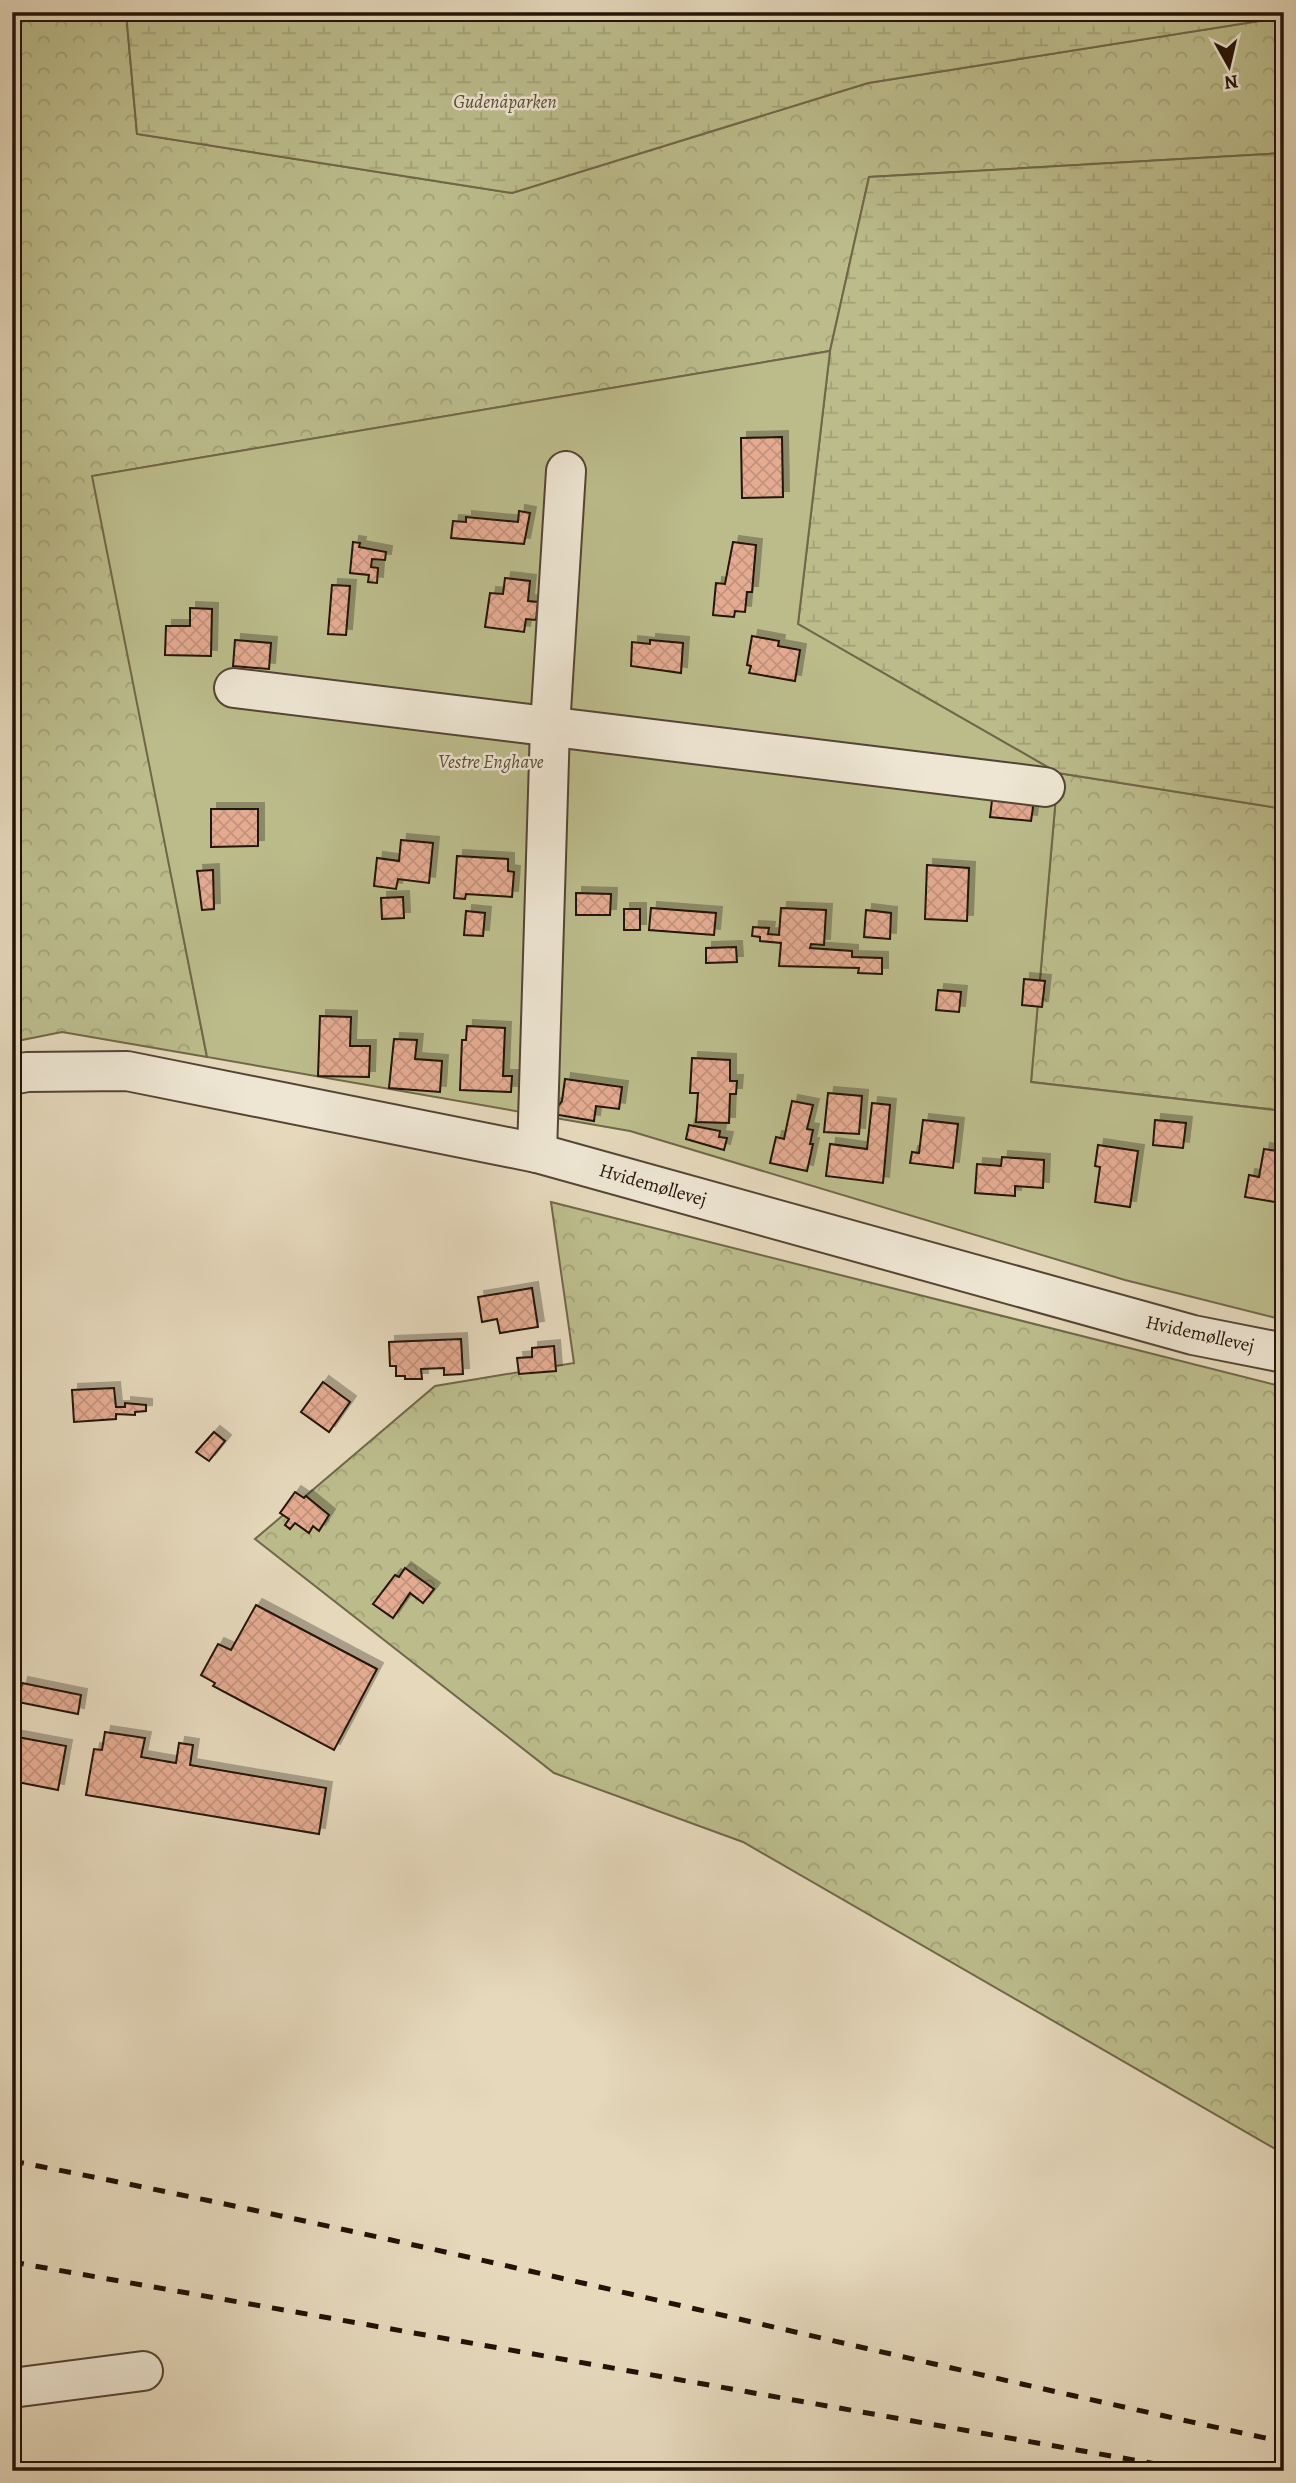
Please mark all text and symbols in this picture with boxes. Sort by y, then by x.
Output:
north arrow [1194,32,1264,102]
text: N [1222,68,1240,96]
park label: Gudenåparken [453,89,557,115]
park label: Vestre Enghave [438,749,544,775]
street label: Hvidemøllevej [596,1157,710,1213]
street label: Hvidemøllevej [1143,1309,1257,1359]

